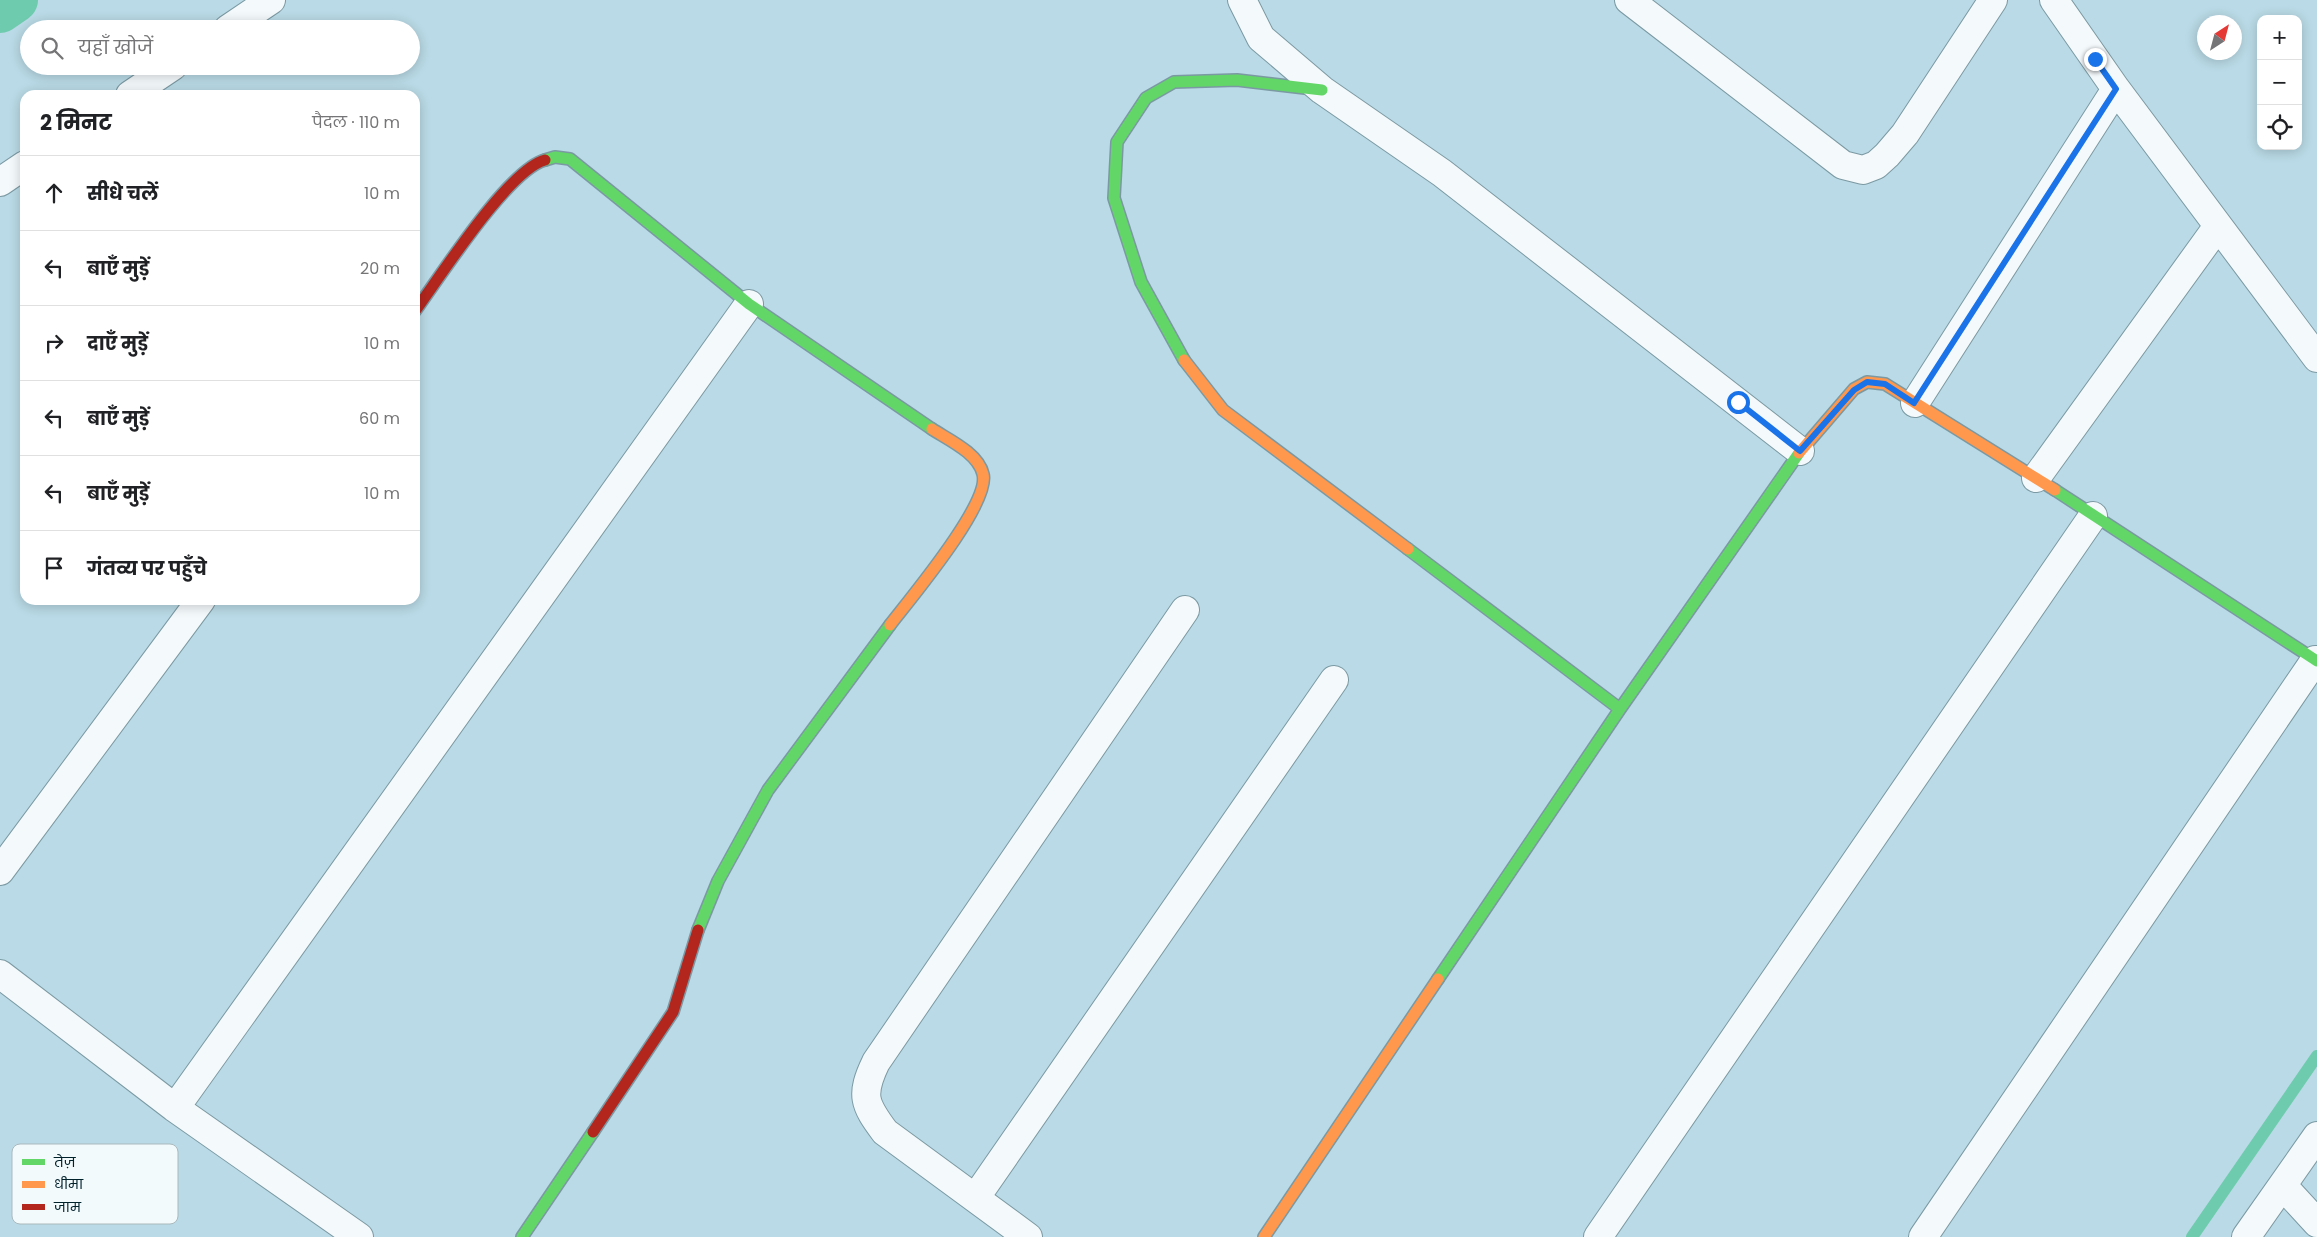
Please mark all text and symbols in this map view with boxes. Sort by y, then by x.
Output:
north arrow [2197,15,2242,60]
map controls [2257,15,2302,150]
button: + [2257,15,2302,60]
search box [20,20,420,75]
icon: search [38,34,66,62]
text: यहाँ खोजें [78,34,153,61]
route end [2084,48,2107,71]
button: − [2257,60,2302,105]
button: locate [2257,105,2302,150]
text: 2 मिनट [40,108,112,137]
text: पैदल · 110 m [312,111,400,134]
icon: ahead [40,179,68,207]
text: सीधे चलें [87,180,158,207]
text: 10 m [364,182,400,205]
icon: left [40,254,68,282]
text: बाएँ मुड़ें [87,255,149,282]
text: 20 m [360,257,400,280]
icon: right [40,329,68,357]
text: दाएँ मुड़ें [87,330,148,357]
text: 10 m [364,332,400,355]
route start [1727,391,1750,414]
icon: left [40,404,68,432]
text: बाएँ मुड़ें [87,405,149,432]
text: 60 m [359,407,400,430]
icon: left [40,479,68,507]
text: बाएँ मुड़ें [87,480,149,507]
text: 10 m [364,482,400,505]
icon: arrive [40,554,68,582]
text: गंतव्य पर पहुँचे [87,555,207,582]
legend [12,1144,178,1224]
text: तेज़ [53,1152,77,1172]
text: धीमा [54,1174,84,1194]
text: जाम [53,1197,82,1217]

